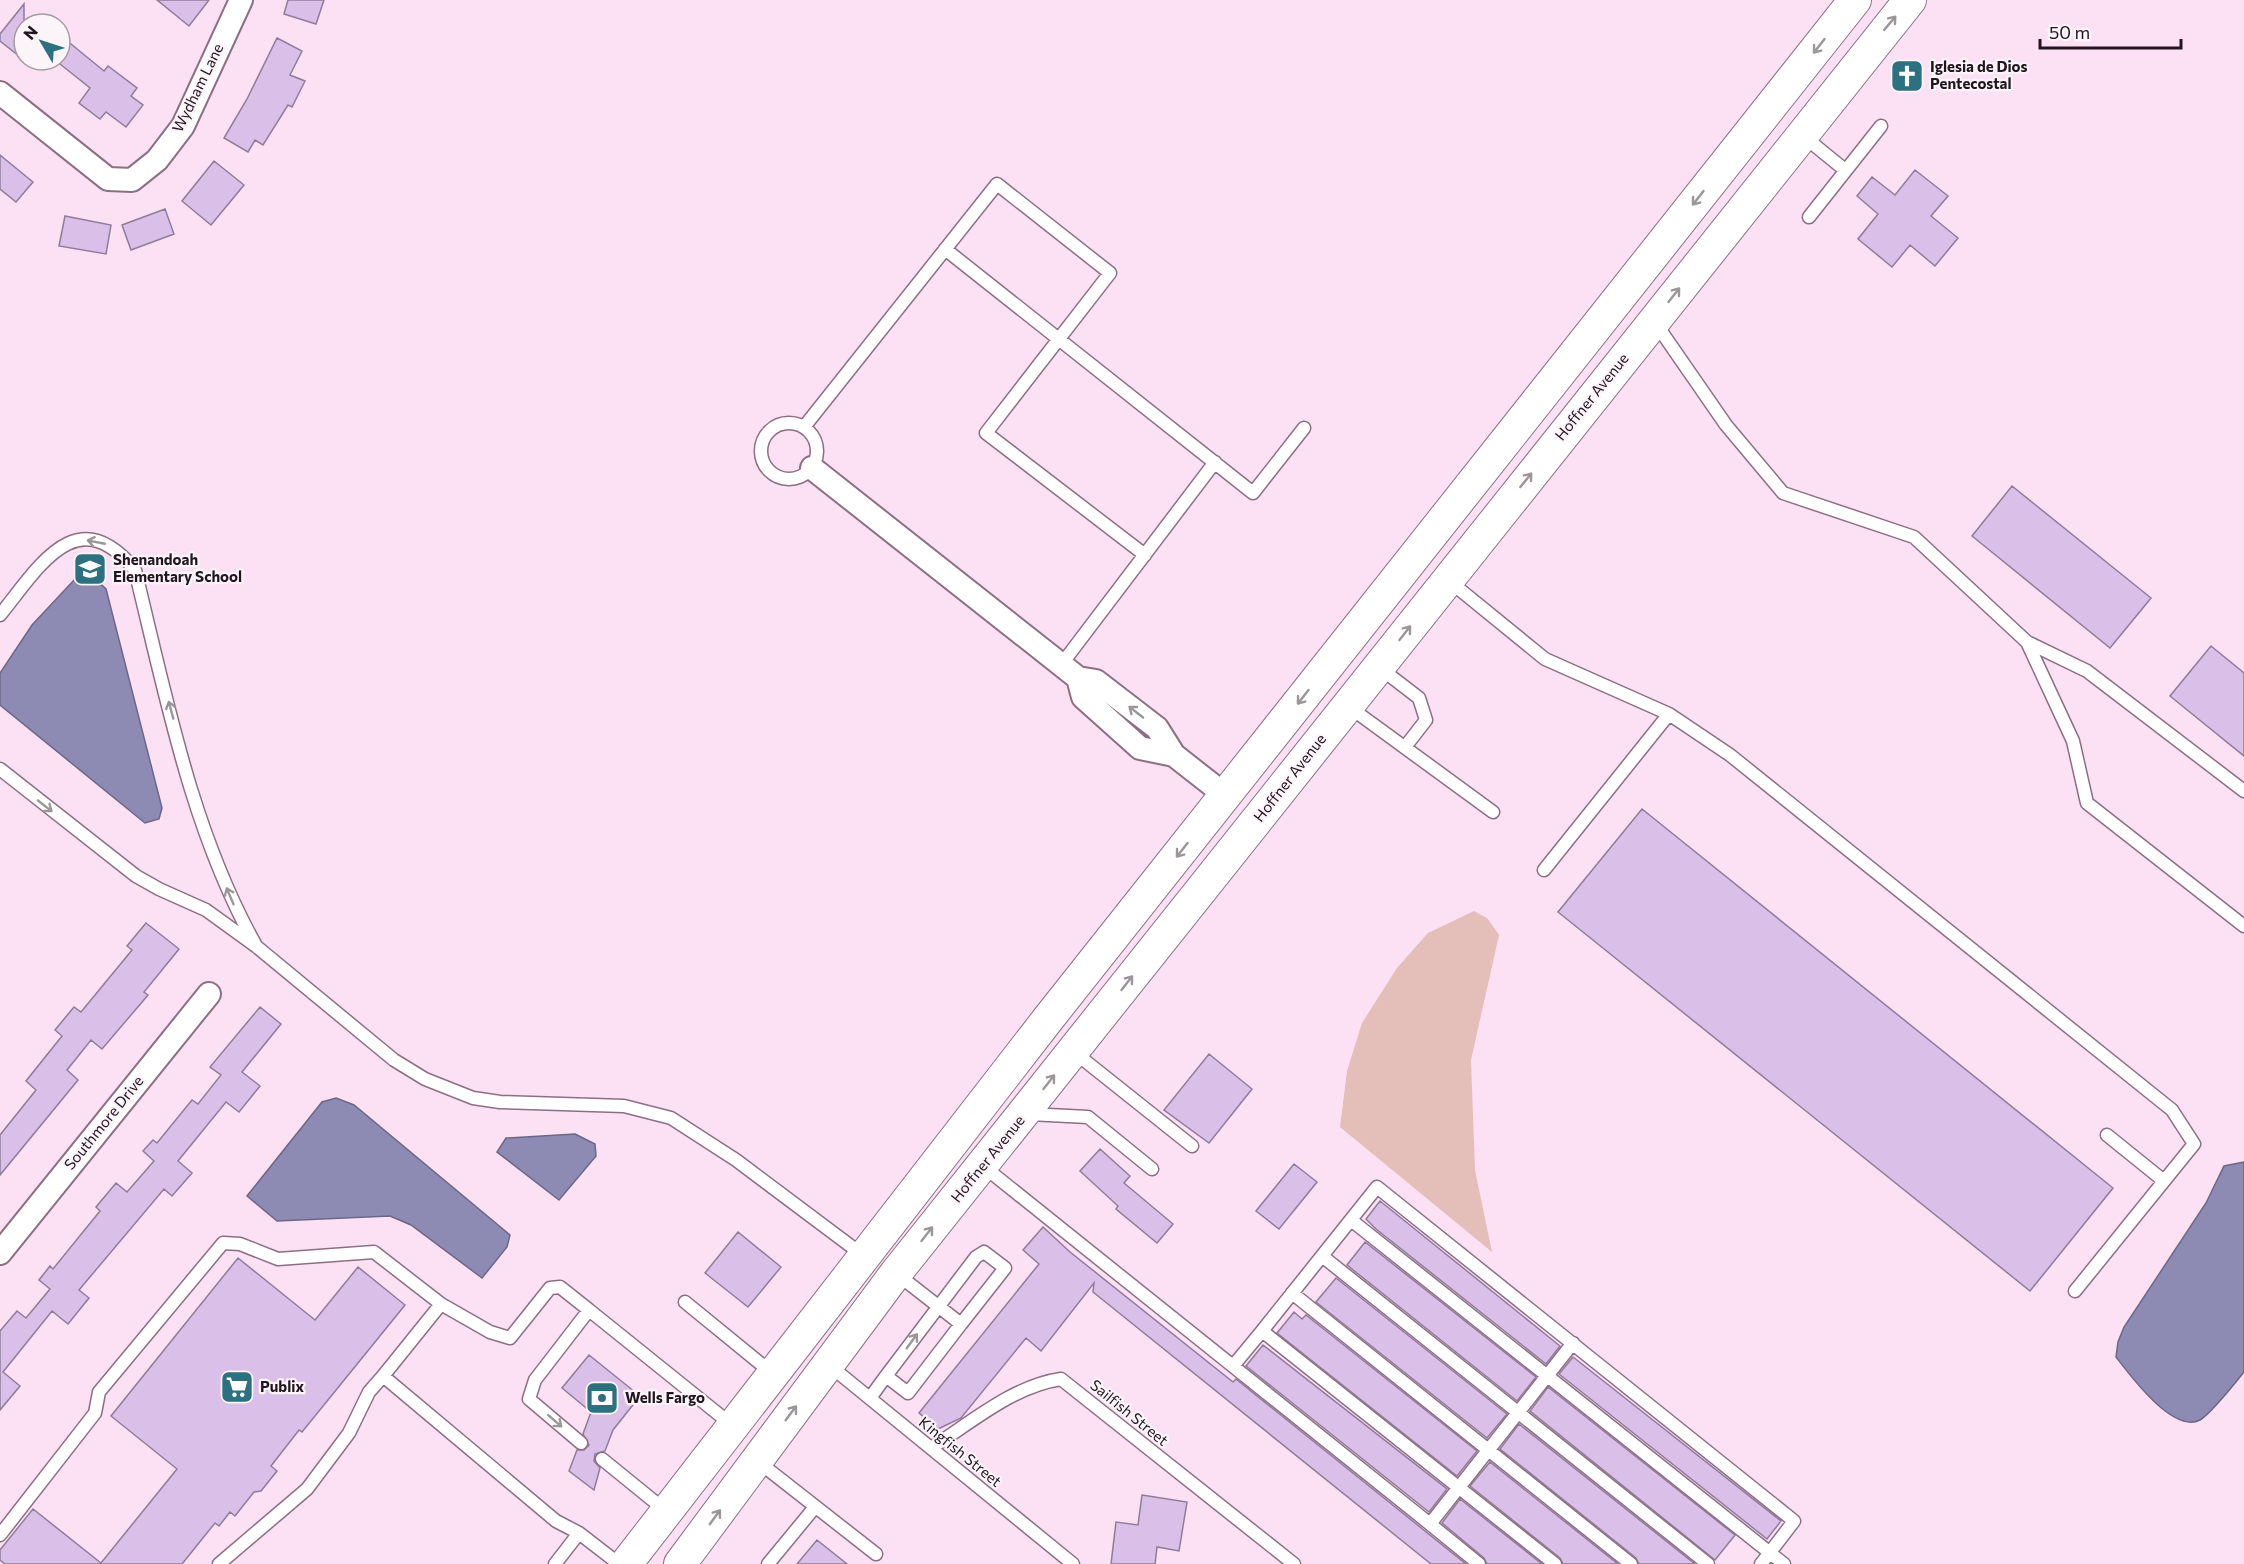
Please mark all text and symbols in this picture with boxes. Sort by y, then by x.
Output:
north arrow [12,12,72,72]
scale bar [2040,12,2181,50]
one-way arrow [1884,15,1897,31]
text: 50 m [2049,21,2090,43]
text: N [19,22,41,43]
one-way arrow [1812,37,1825,53]
street label: Wydham Lane [168,40,226,135]
place label: Iglesia de Dios Pentecostal [1930,57,2027,92]
church icon: Iglesia de Dios Pentecostal [1889,58,1925,94]
one-way arrow [1691,190,1704,206]
one-way arrow [1667,287,1680,303]
street label: Hoffner Avenue [1551,349,1632,444]
one-way arrow [1519,472,1532,488]
one-way arrow [87,536,106,547]
place label: Shenandoah Elementary School [113,550,242,585]
school or university icon: Shenandoah Elementary School [72,551,108,587]
one-way arrow [1398,625,1411,641]
one-way arrow [1296,689,1309,705]
one-way arrow [164,701,176,720]
one-way arrow [1128,705,1144,718]
street label: Hoffner Avenue [1249,730,1329,825]
one-way arrow [37,800,53,813]
one-way arrow [1175,842,1188,858]
one-way arrow [223,887,235,905]
one-way arrow [1121,976,1134,992]
street label: Southmore Drive [60,1072,147,1173]
one-way arrow [1042,1074,1055,1090]
street label: Hoffner Avenue [947,1111,1028,1206]
one-way arrow [921,1227,934,1243]
one-way arrow [905,1333,918,1349]
supermarket icon: Publix [219,1369,255,1405]
street label: Sailfish Street [1087,1375,1172,1449]
place label: Publix [260,1377,304,1395]
bank icon: Wells Fargo [584,1380,620,1416]
place label: Wells Fargo [625,1388,705,1406]
one-way arrow [785,1406,798,1422]
street label: Kingfish Street [916,1412,1006,1490]
one-way arrow [547,1414,562,1428]
one-way arrow [708,1509,721,1525]

